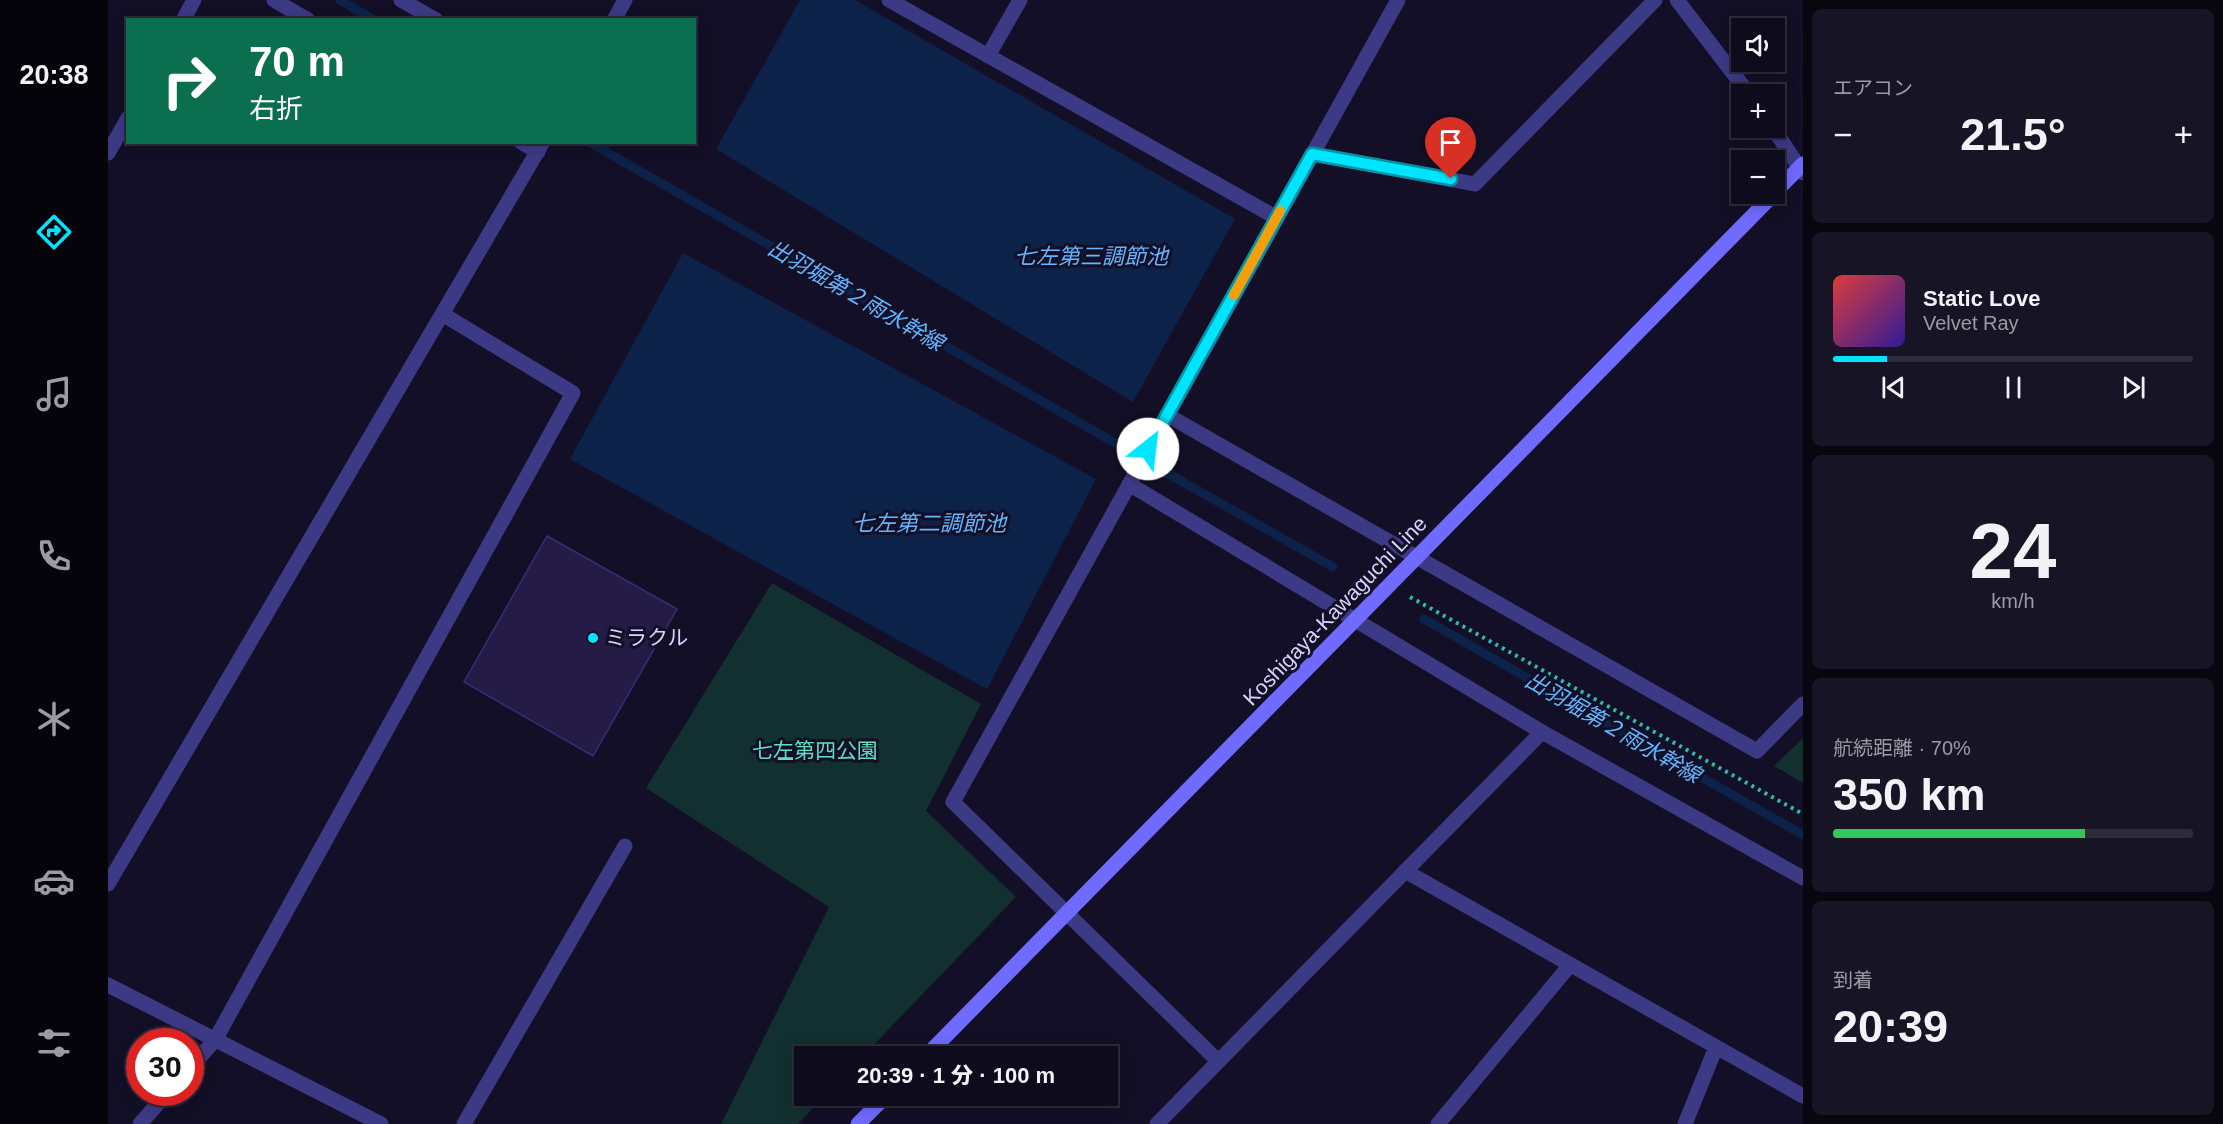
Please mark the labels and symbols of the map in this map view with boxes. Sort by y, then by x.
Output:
pin [1425,117,1476,179]
water label: 出羽堀第２雨水幹線 [764,235,950,357]
water label: 七左第三調節池 [1014,244,1170,269]
position arrow [1116,417,1180,481]
water label: 七左第二調節池 [852,511,1008,536]
street label: Koshigaya-Kawaguchi Line [1238,512,1431,710]
place label: ミラクル [605,626,688,649]
marker: ミラクル [586,631,600,645]
water label: 出羽堀第２雨水幹線 [1521,667,1707,789]
park label: 七左第四公園 [752,739,878,762]
speed limit sign: 30 [126,1028,204,1106]

